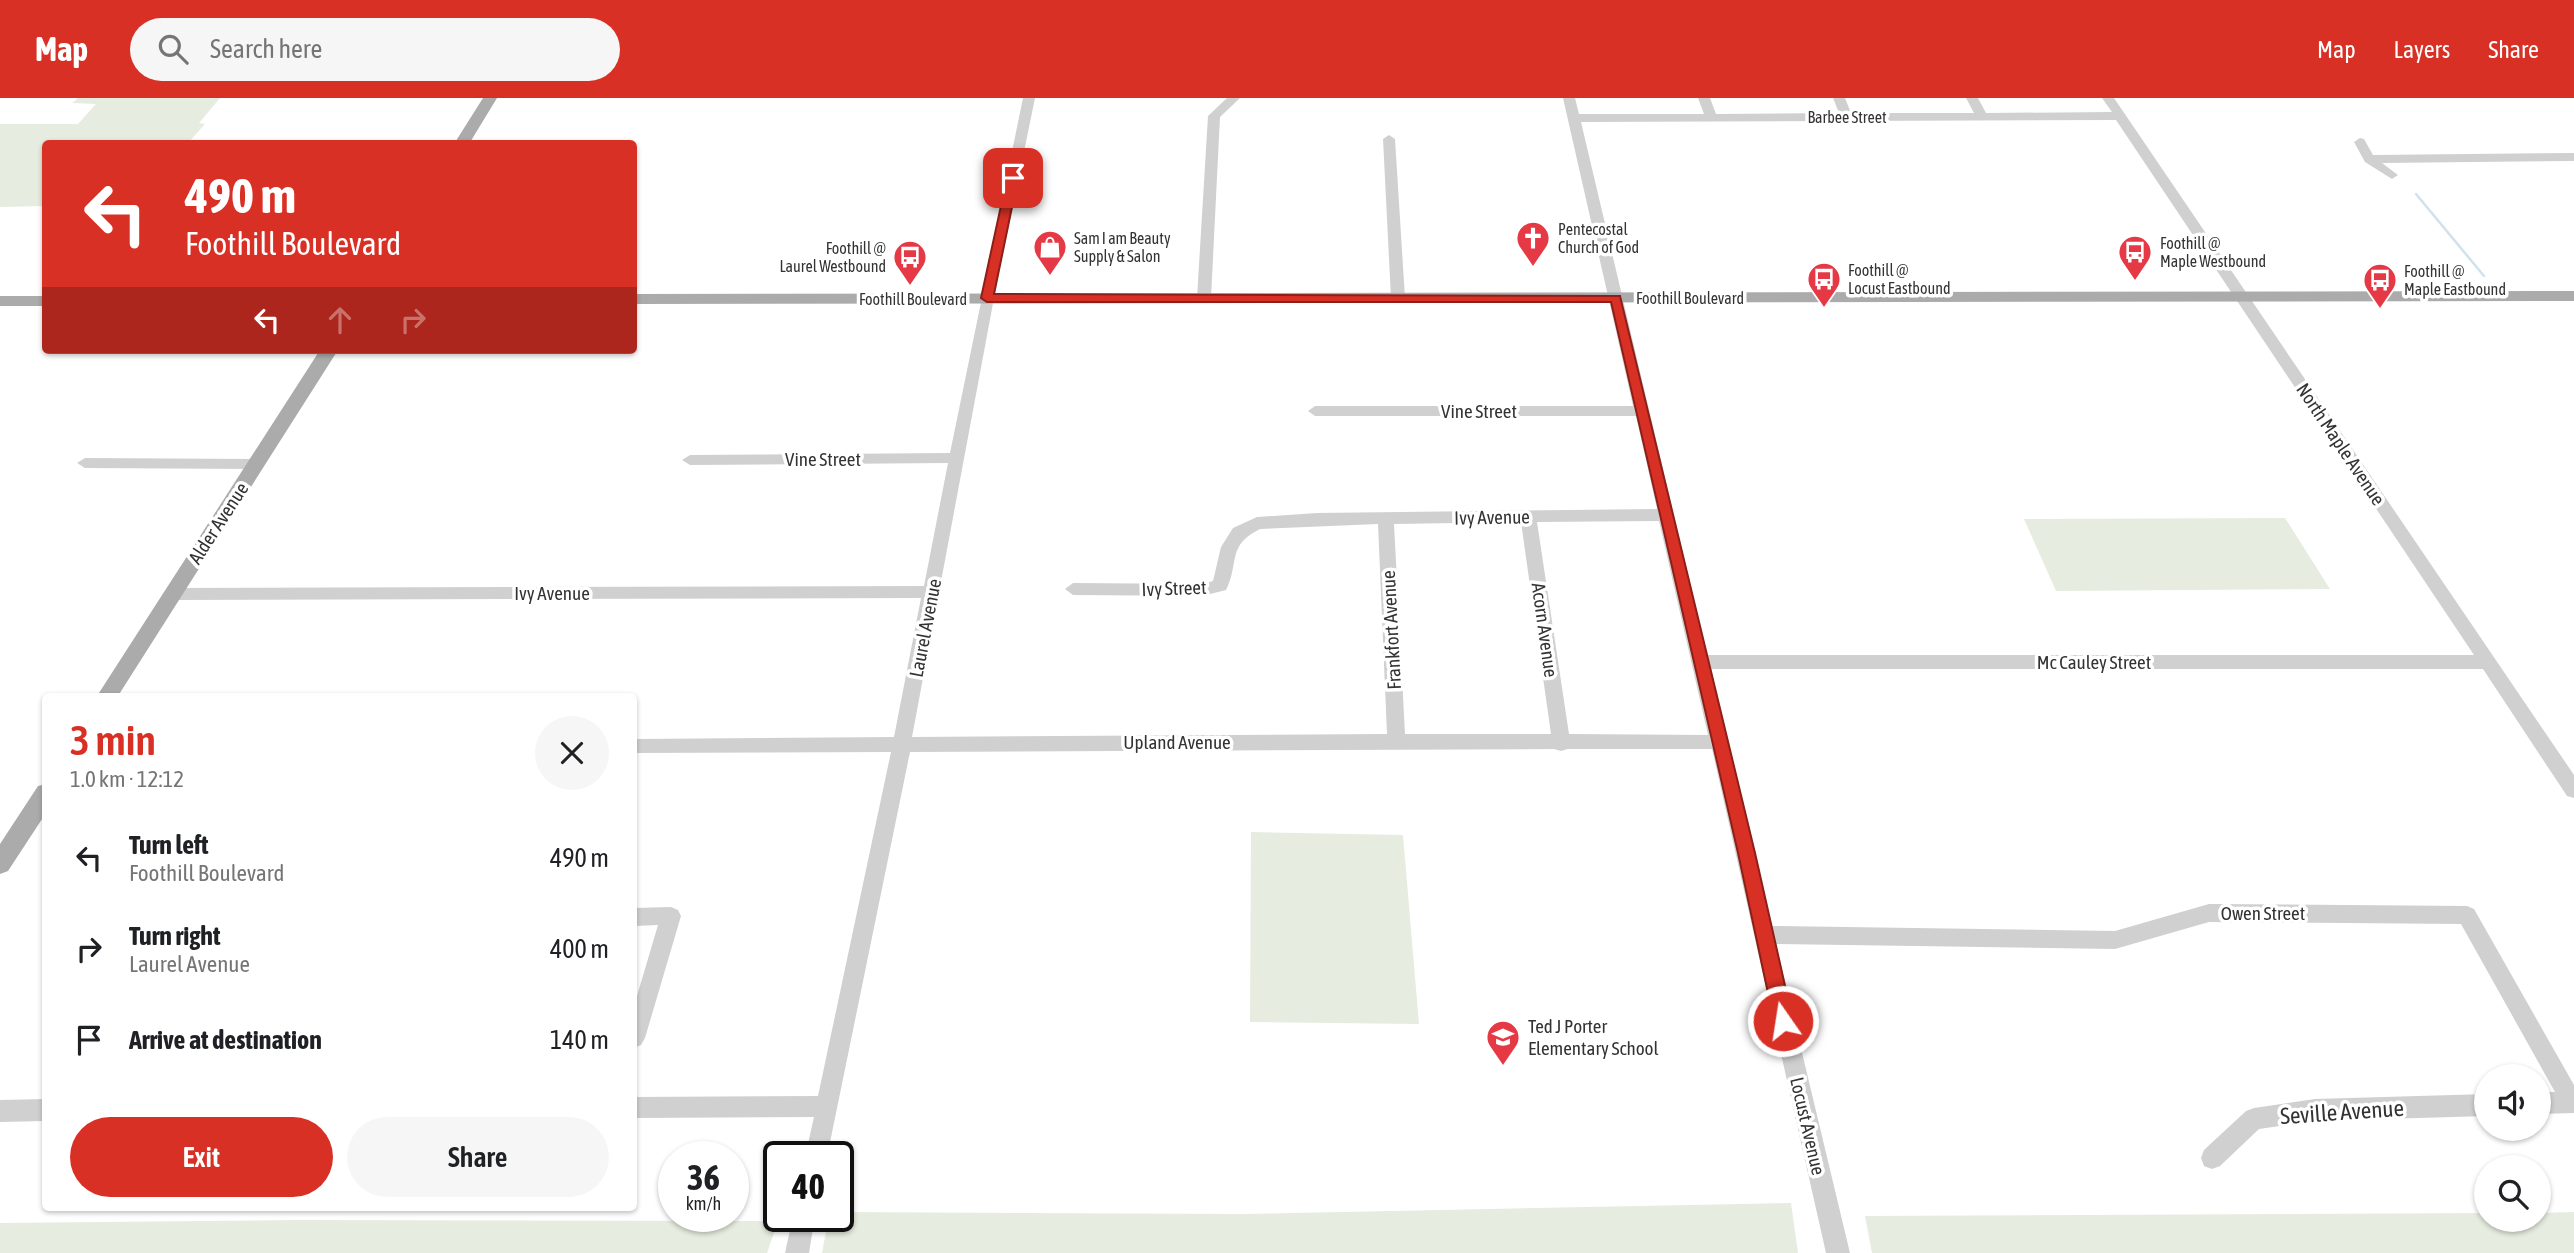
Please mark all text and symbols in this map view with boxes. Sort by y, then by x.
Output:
search box [130,18,620,81]
text: Map [35,30,88,68]
icon: search [154,30,192,68]
text: Search here [210,34,322,64]
text: Map [2317,36,2356,63]
text: Layers [2394,36,2450,63]
text: Share [2488,36,2539,63]
street label: Barbee Street [1807,108,1887,126]
pin [983,148,1043,208]
icon: arrive [994,159,1032,197]
text: 490 m [185,167,296,223]
icon: left [70,168,161,259]
church icon: Pentecostal Church of God [1514,219,1552,268]
place label: Pentecostal Church of God [1558,220,1639,256]
text: Foothill Boulevard [185,225,401,262]
shop icon: Sam I am Beauty Supply & Salon [1031,228,1069,277]
place label: Sam I am Beauty Supply & Salon [1074,229,1171,266]
bus stop icon: Foothill @ Maple Westbound [2116,233,2154,282]
place label: Foothill @ Maple Westbound [2160,234,2266,271]
bus stop icon: Foothill @ Laurel Westbound [891,238,929,287]
place label: Foothill @ Laurel Westbound [779,239,886,275]
bus stop icon: Foothill @ Locust Eastbound [1805,260,1843,309]
place label: Foothill @ Locust Eastbound [1848,261,1951,297]
bus stop icon: Foothill @ Maple Eastbound [2361,261,2399,310]
place label: Foothill @ Maple Eastbound [2404,262,2506,299]
street label: Foothill Boulevard [1636,289,1744,307]
street label: Foothill Boulevard [859,290,967,308]
icon: left [248,301,286,339]
icon: ahead [321,301,359,339]
icon: right [394,301,432,339]
street label: North Maple Avenue [2292,379,2390,509]
street label: Vine Street [1441,400,1517,422]
street label: Vine Street [785,448,861,470]
street label: Alder Avenue [184,478,252,568]
street label: Ivy Avenue [1454,505,1530,529]
street label: Frankfort Avenue [1377,570,1405,690]
street label: Ivy Street [1141,576,1207,600]
street label: Laurel Avenue [905,577,945,679]
street label: Acorn Avenue [1527,581,1563,679]
street label: Ivy Avenue [514,582,590,604]
street label: Mc Cauley Street [2037,651,2151,673]
text: 3 min [70,716,156,764]
button: close [535,716,609,790]
street label: Upland Avenue [1123,731,1231,753]
text: 1.0 km · 12:12 [70,766,184,792]
text: Turn left [129,830,209,860]
icon: left [70,839,108,877]
text: 490 m [550,843,609,873]
text: Foothill Boulevard [129,860,284,886]
street label: Owen Street [2221,902,2305,924]
text: Turn right [129,921,220,951]
icon: right [70,930,108,968]
text: 400 m [550,934,609,964]
text: Laurel Avenue [129,951,250,977]
position arrow [1746,984,1820,1058]
place label: Ted J Porter Elementary School [1528,1015,1659,1059]
school or university icon: Ted J Porter Elementary School [1484,1018,1522,1067]
icon: arrive [70,1021,108,1059]
text: Arrive at destination [129,1025,322,1055]
text: 140 m [550,1025,609,1055]
map controls [2474,1064,2551,1232]
button: sound [2474,1064,2551,1141]
street label: Locust Avenue [1786,1075,1830,1177]
street label: Seville Avenue [2279,1095,2405,1129]
button: Exit [70,1117,333,1197]
button: Share [347,1117,609,1197]
speed limit sign: 40 [763,1141,854,1232]
button: search [2474,1155,2551,1232]
text: 36 [687,1157,720,1197]
text: km/h [686,1193,721,1214]

